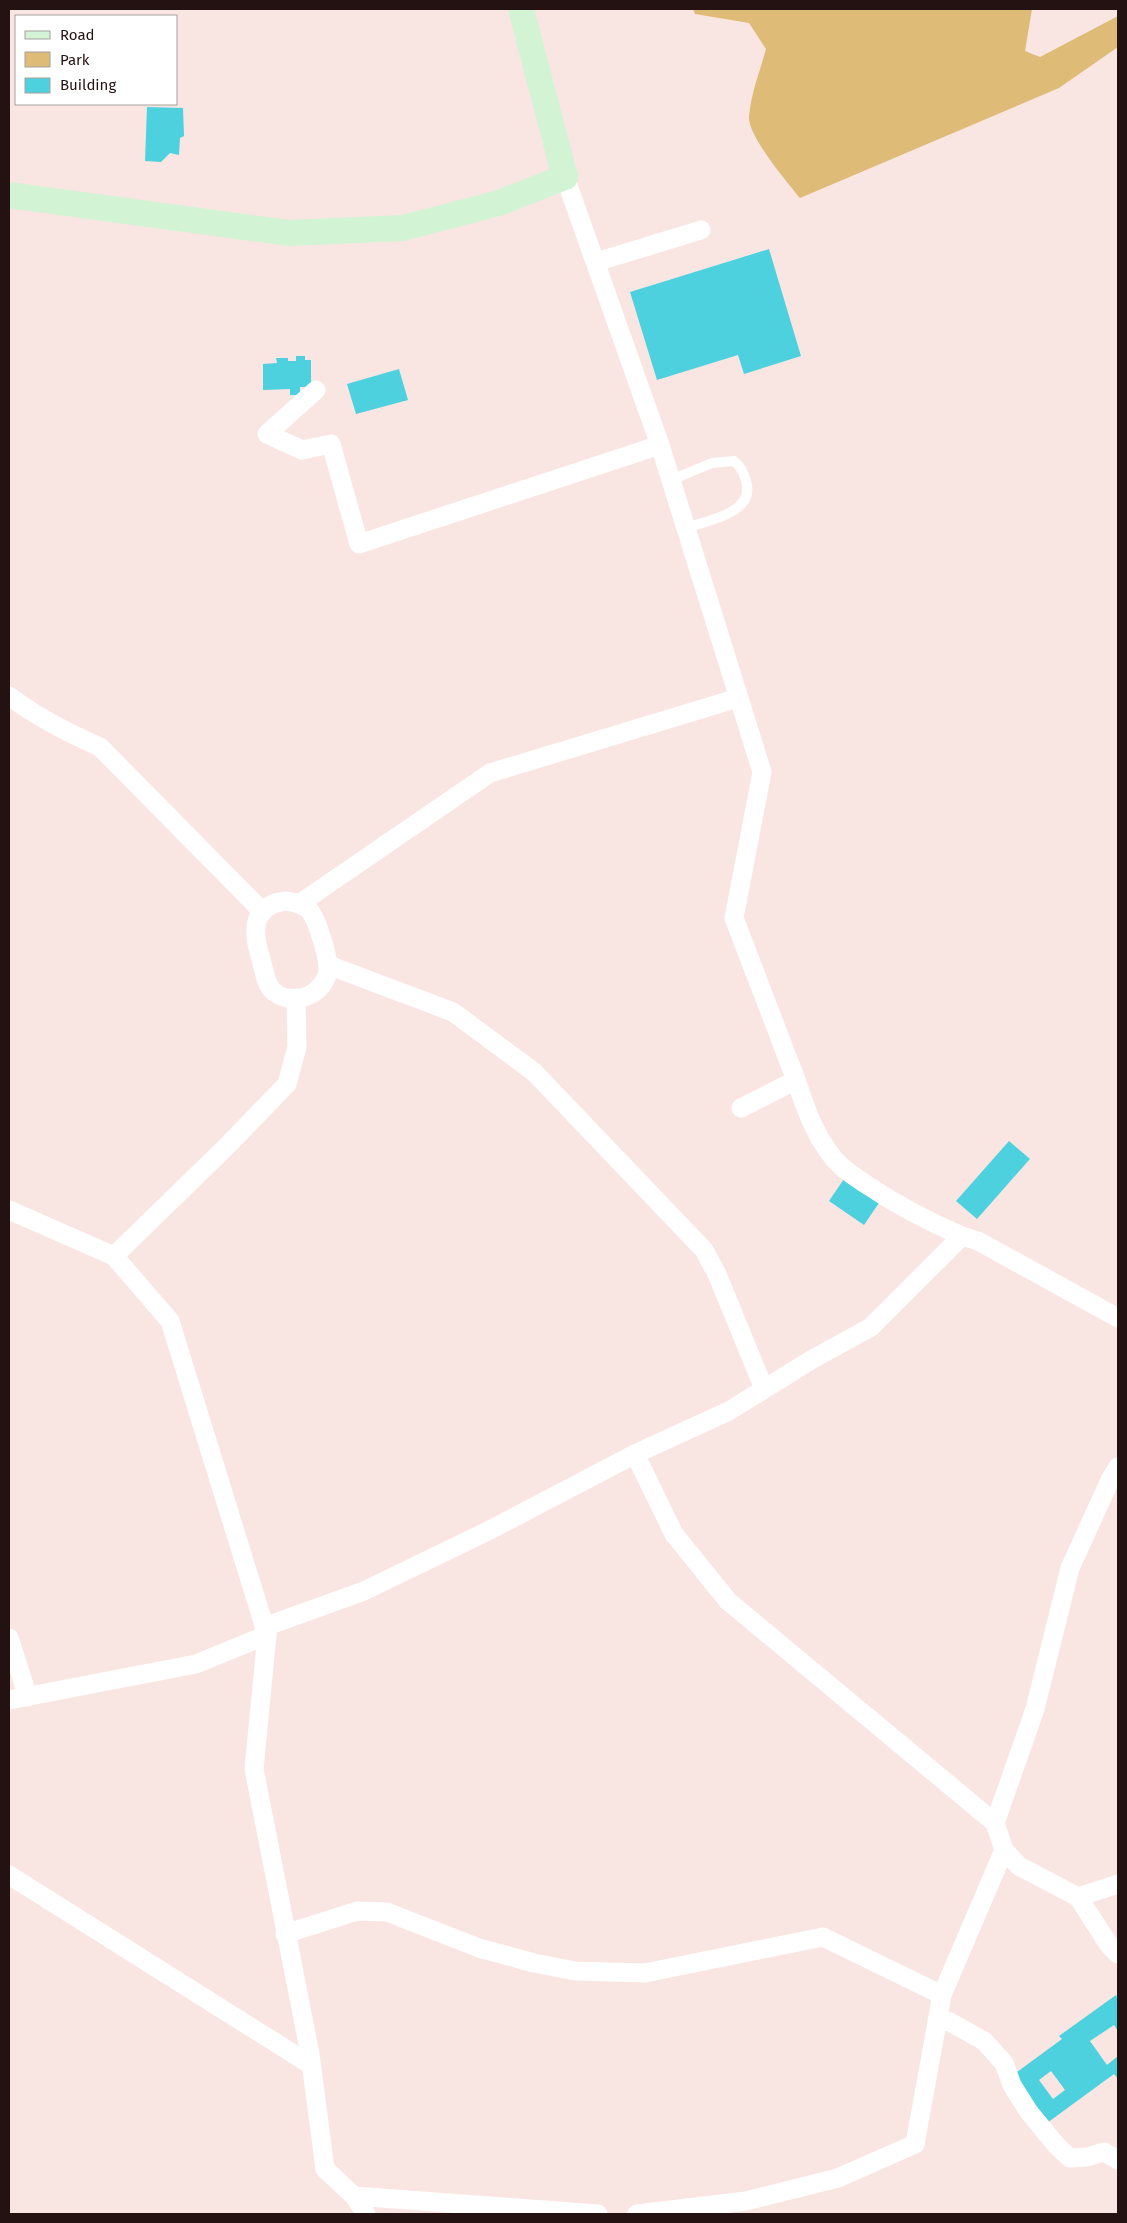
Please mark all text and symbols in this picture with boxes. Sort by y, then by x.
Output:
legend [15,15,178,105]
text: Road [60,26,95,44]
text: Park [60,51,90,69]
text: Building [60,76,116,94]

